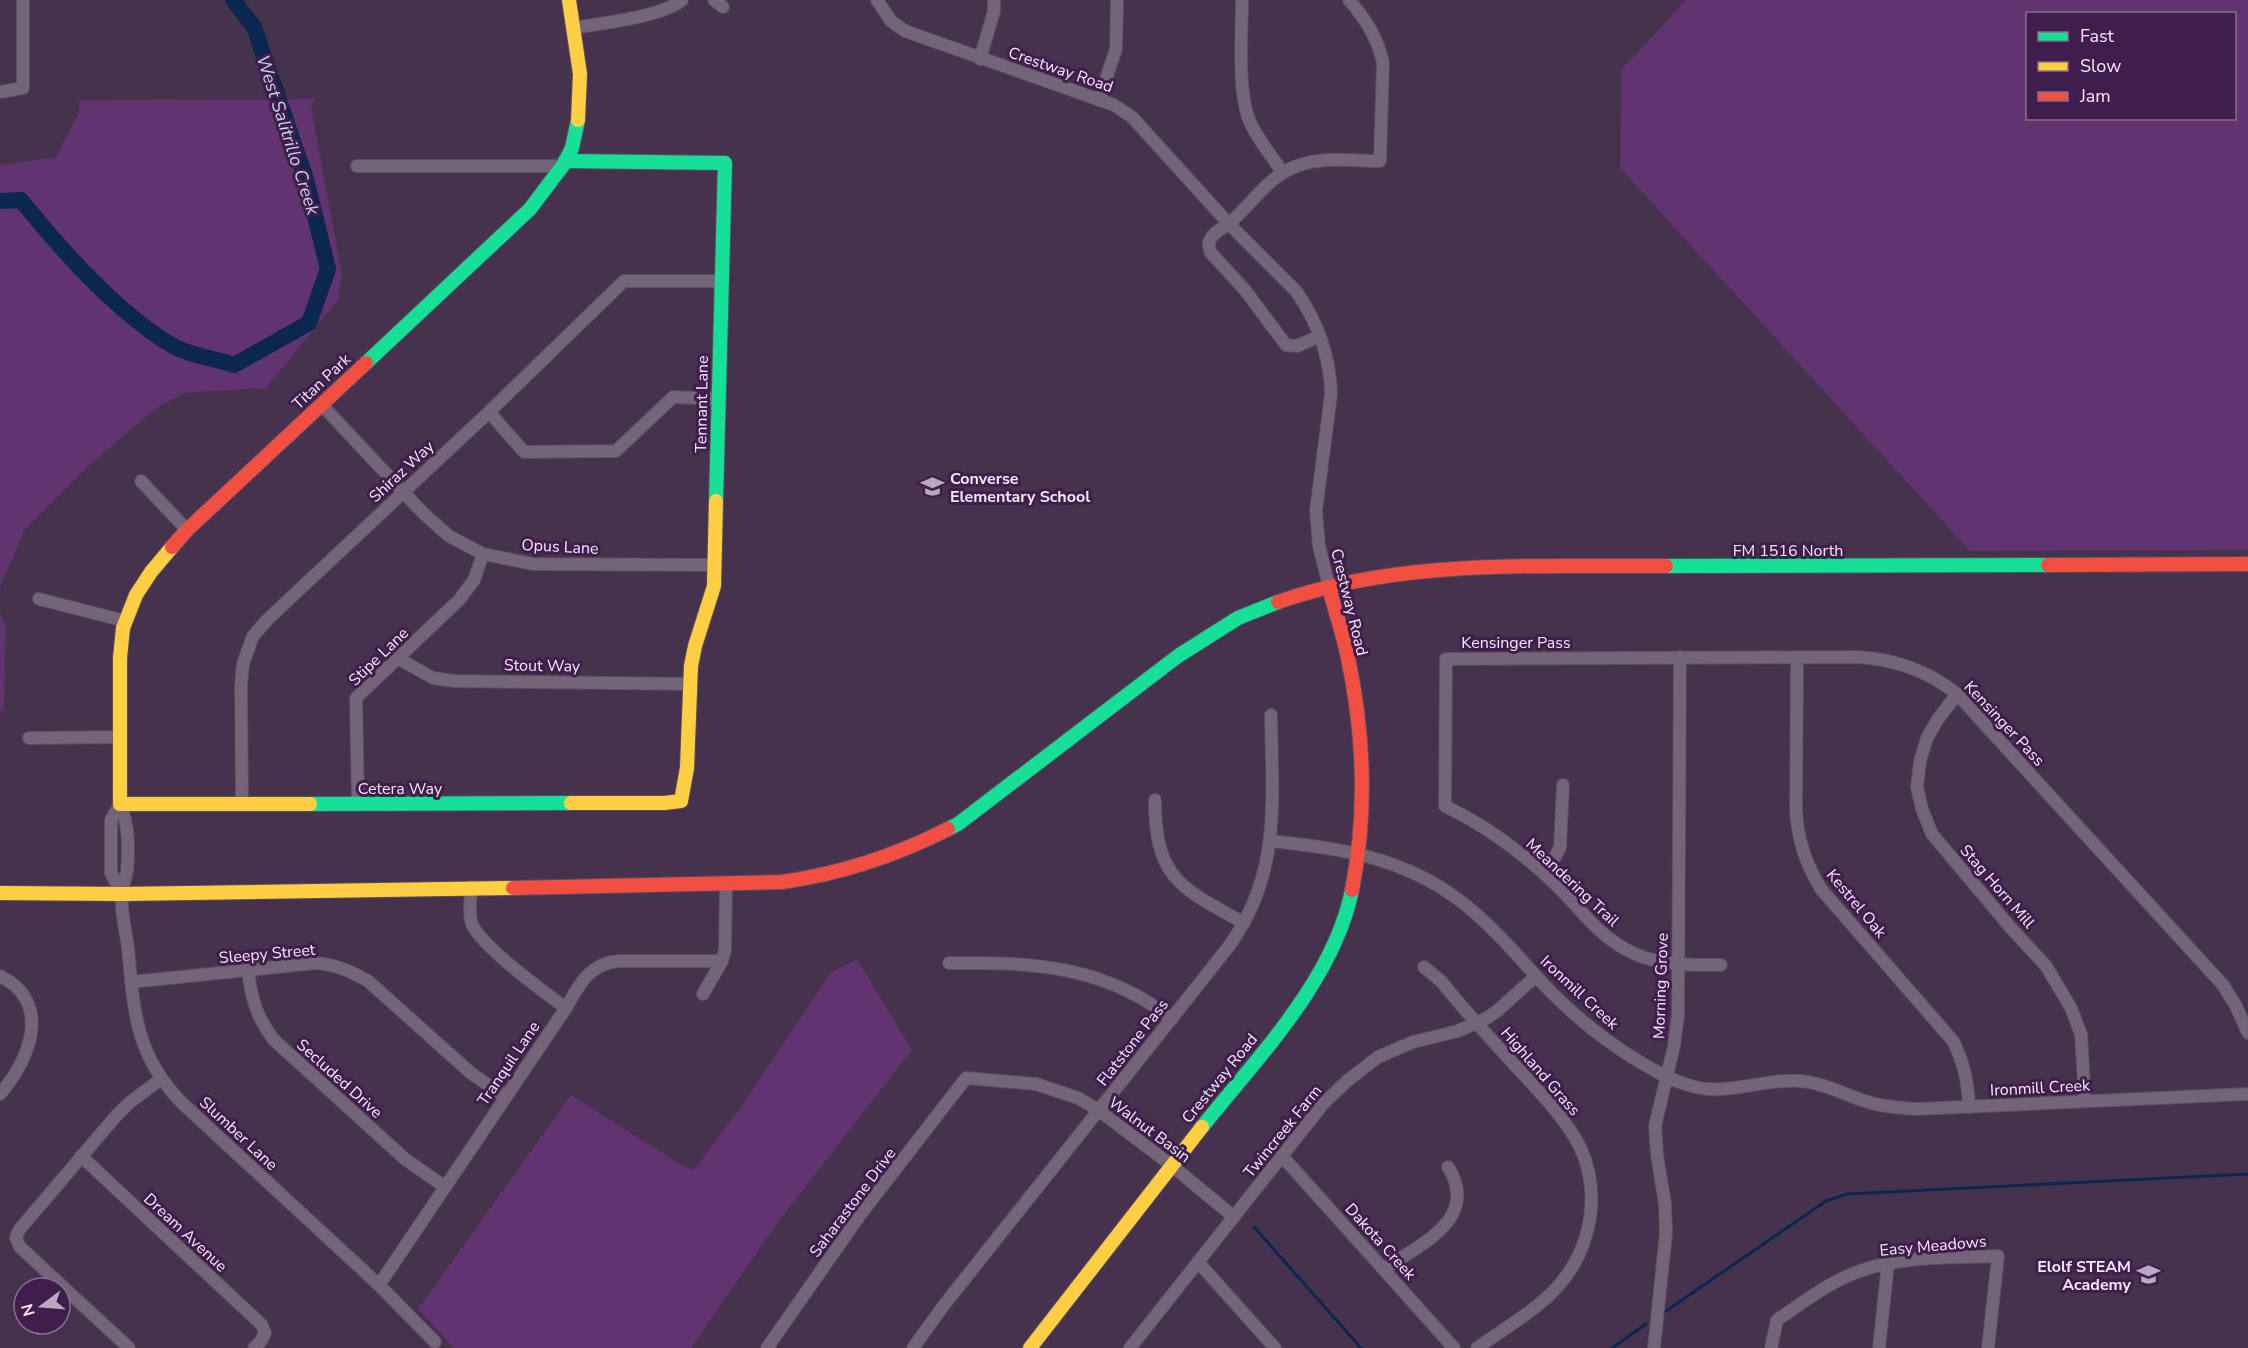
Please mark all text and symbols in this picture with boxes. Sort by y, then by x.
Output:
legend [2026,12,2236,120]
text: Fast [2080,24,2115,48]
street label: Crestway Road [1005,42,1116,98]
water label: West Salitrillo Creek [251,52,325,219]
text: Slow [2080,54,2121,78]
text: Jam [2079,84,2111,108]
street label: Titan Park [288,348,356,415]
street label: Tennant Lane [690,355,714,453]
street label: Shiraz Way [364,435,440,508]
place label: Converse Elementary School [950,468,1090,508]
school or university icon: Converse Elementary School [919,474,945,500]
street label: Opus Lane [521,534,599,560]
street label: FM 1516 North [1733,540,1843,562]
street label: Crestway Road [1325,546,1373,658]
street label: Stipe Lane [344,622,414,691]
street label: Kensinger Pass [1461,632,1571,654]
street label: Stout Way [504,654,581,678]
street label: Kensinger Pass [1959,676,2050,771]
street label: Cetera Way [358,778,443,800]
street label: Meandering Trail [1521,834,1624,932]
street label: Stag Horn Mill [1955,840,2040,933]
street label: Kestrel Oak [1821,865,1892,943]
street label: Morning Grove [1648,933,1674,1040]
street label: Sleepy Street [218,939,317,969]
street label: Ironmill Creek [1535,951,1624,1036]
street label: Flatstone Pass [1092,994,1174,1091]
street label: Tranquil Lane [473,1017,545,1110]
street label: Highland Grass [1495,1022,1585,1121]
street label: Crestway Road [1177,1029,1263,1128]
street label: Secluded Drive [292,1034,387,1123]
street label: Ironmill Creek [1989,1074,2092,1102]
street label: Twincreek Farm [1239,1081,1327,1183]
street label: Slumber Lane [194,1092,282,1176]
street label: Walnut Basin [1104,1092,1195,1168]
street label: Saharastone Drive [804,1143,901,1262]
street label: Dream Avenue [139,1188,232,1277]
street label: Dakota Creek [1340,1198,1421,1286]
street label: Easy Meadows [1879,1230,1988,1262]
place label: Elolf STEAM Academy [2037,1256,2132,1296]
school or university icon: Elolf STEAM Academy [2136,1262,2162,1288]
north arrow [12,1276,72,1336]
text: N [16,1301,41,1319]

